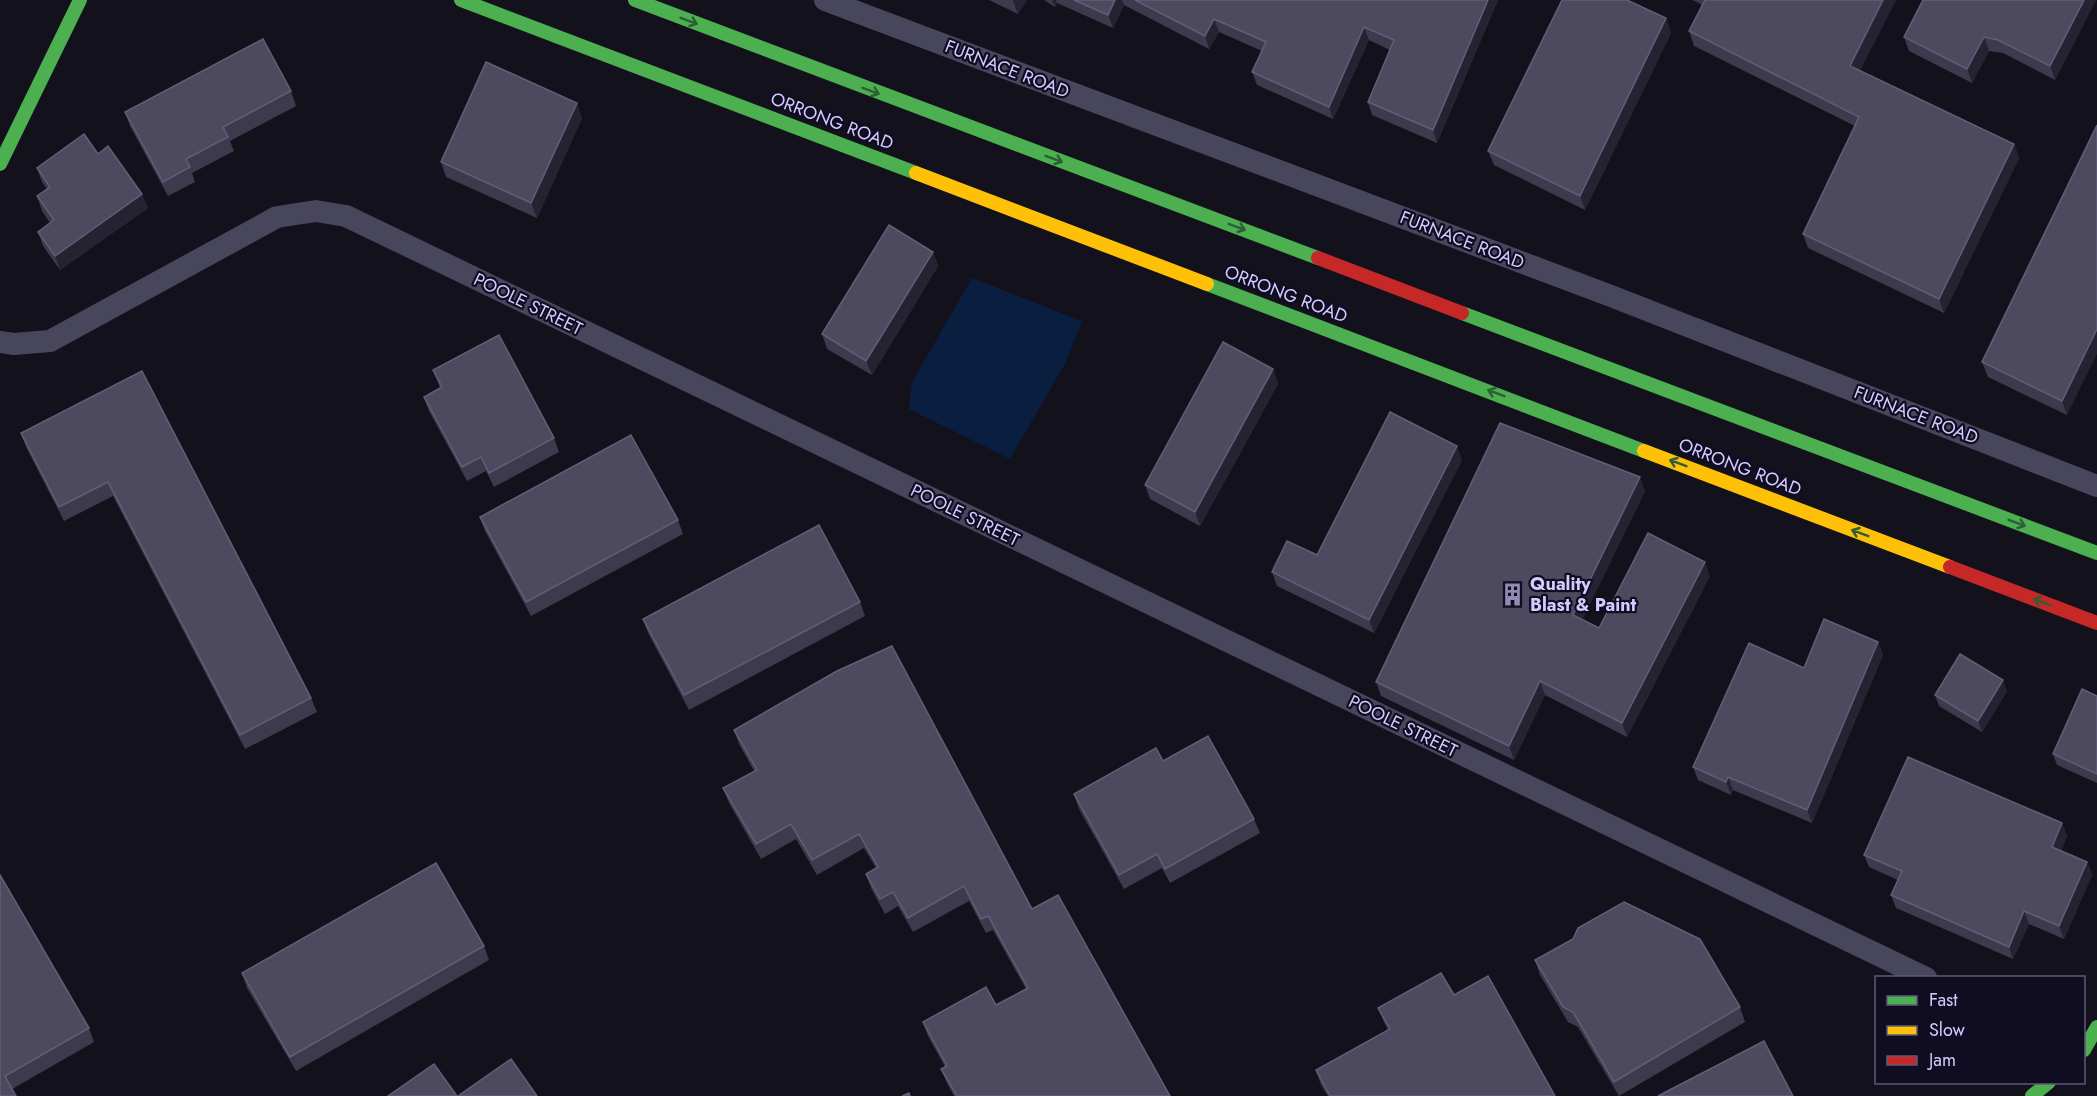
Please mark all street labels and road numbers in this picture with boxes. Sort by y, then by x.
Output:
street label: FURNACE ROAD [941,33,1073,105]
street label: ORRONG ROAD [767,86,897,156]
street label: FURNACE ROAD [1396,204,1528,276]
street label: ORRONG ROAD [1221,259,1351,329]
street label: POOLE STREET [469,266,587,342]
street label: FURNACE ROAD [1850,379,1982,451]
street label: ORRONG ROAD [1675,432,1805,502]
street label: POOLE STREET [906,477,1024,553]
street label: POOLE STREET [1344,688,1462,764]

